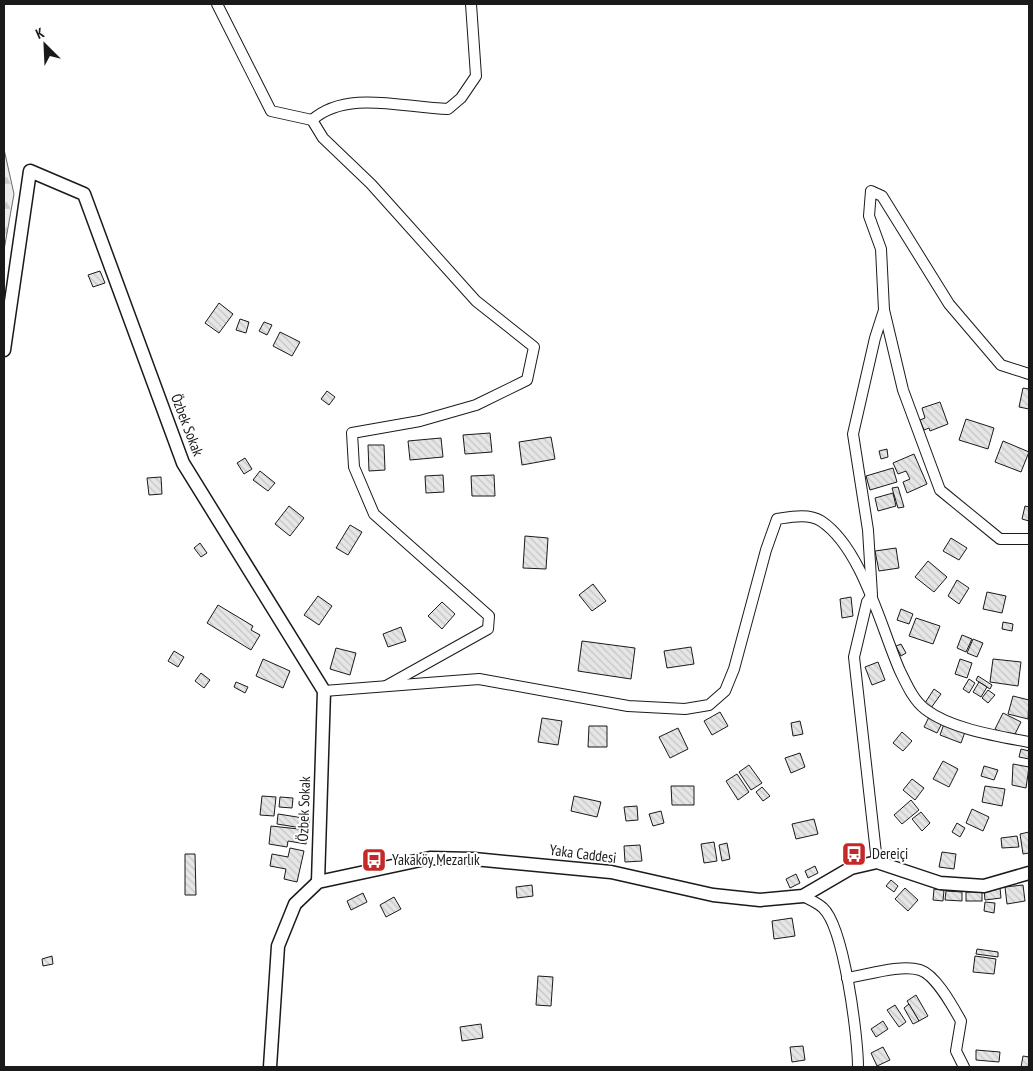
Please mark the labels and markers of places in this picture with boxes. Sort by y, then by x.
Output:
bus stop icon: Dereiçi [841,841,867,867]
place label: Dereiçi [872,844,908,863]
bus stop icon: Yakaköy Mezarlık [361,847,387,873]
place label: Yakaköy Mezarlık [392,850,480,869]

